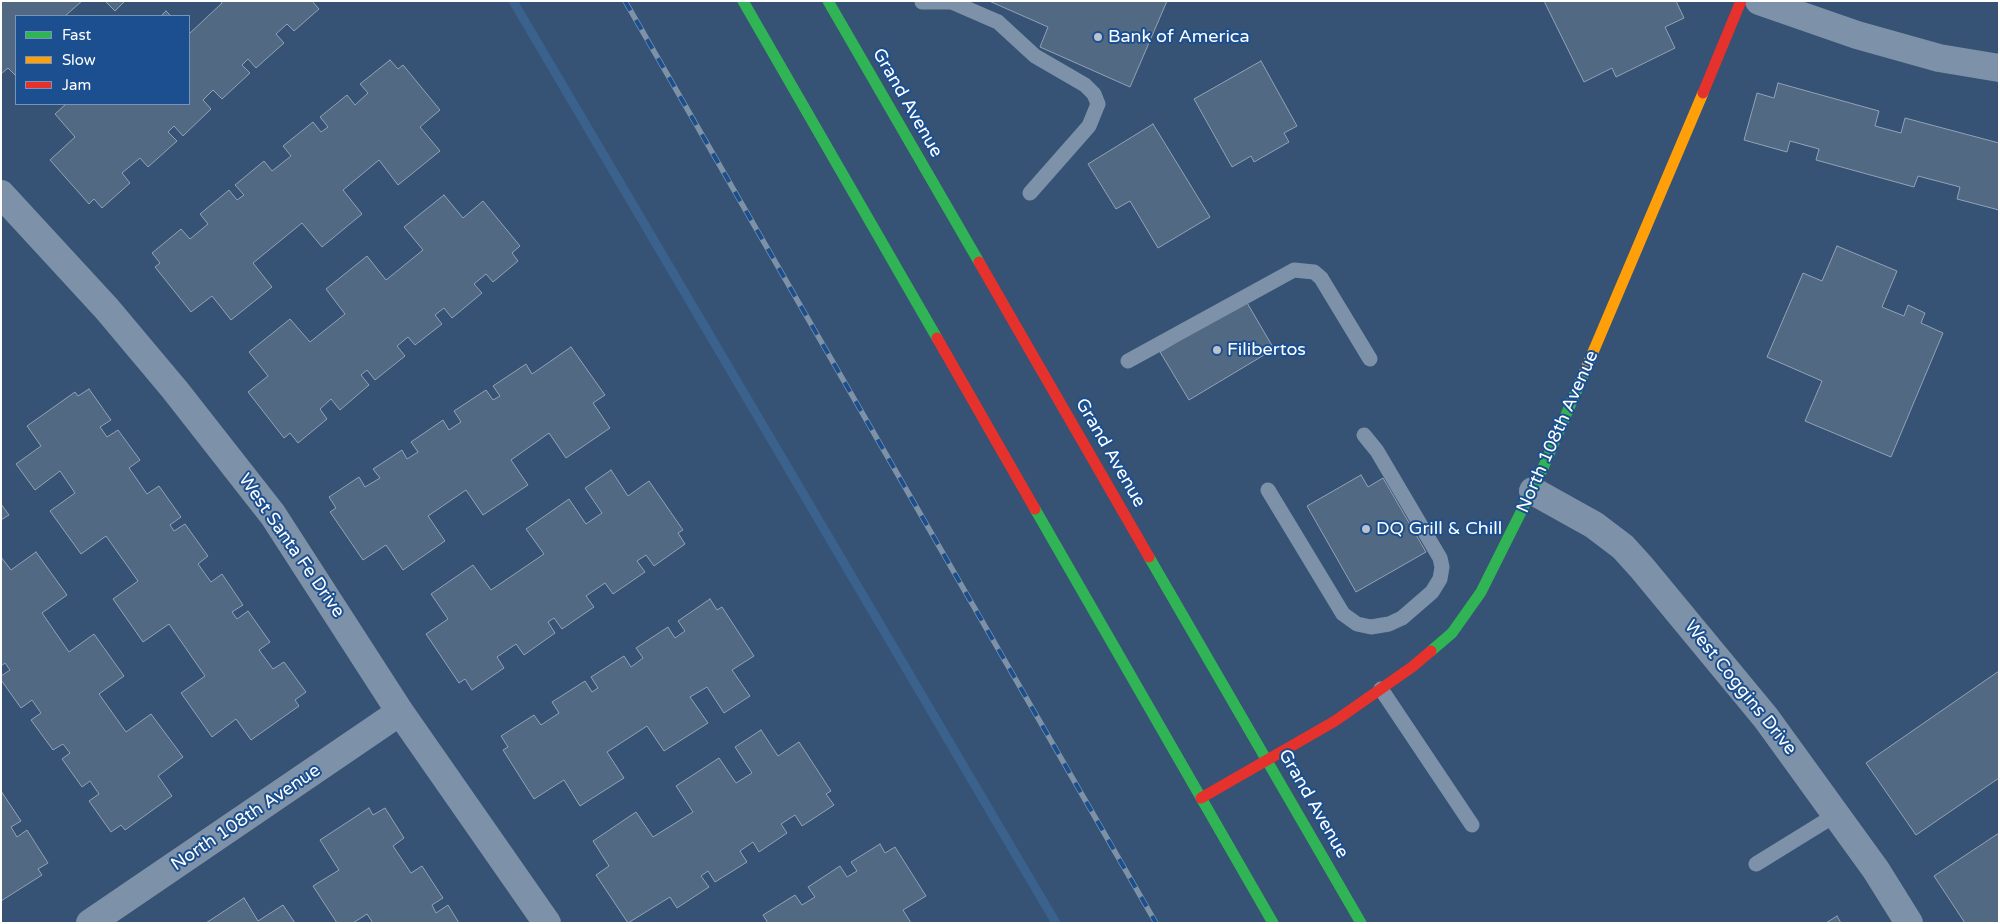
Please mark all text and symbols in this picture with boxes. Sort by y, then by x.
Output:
legend [15,15,190,105]
text: Fast [62,26,91,44]
place label: Bank of America [1108,26,1250,48]
marker: Bank of America [1092,31,1104,43]
street label: Grand Avenue [867,45,947,161]
text: Slow [62,51,96,69]
text: Jam [62,76,91,94]
place label: Filibertos [1227,339,1306,361]
marker: Filibertos [1211,344,1223,356]
street label: North 108th Avenue [1512,347,1604,517]
street label: Grand Avenue [1070,395,1150,511]
street label: West Santa Fe Drive [233,470,349,622]
place label: DQ Grill & Chill [1376,518,1502,540]
marker: DQ Grill & Chill [1360,523,1372,535]
street label: West Coggins Drive [1679,616,1801,760]
street label: Grand Avenue [1273,746,1353,862]
street label: North 108th Avenue [167,760,325,876]

